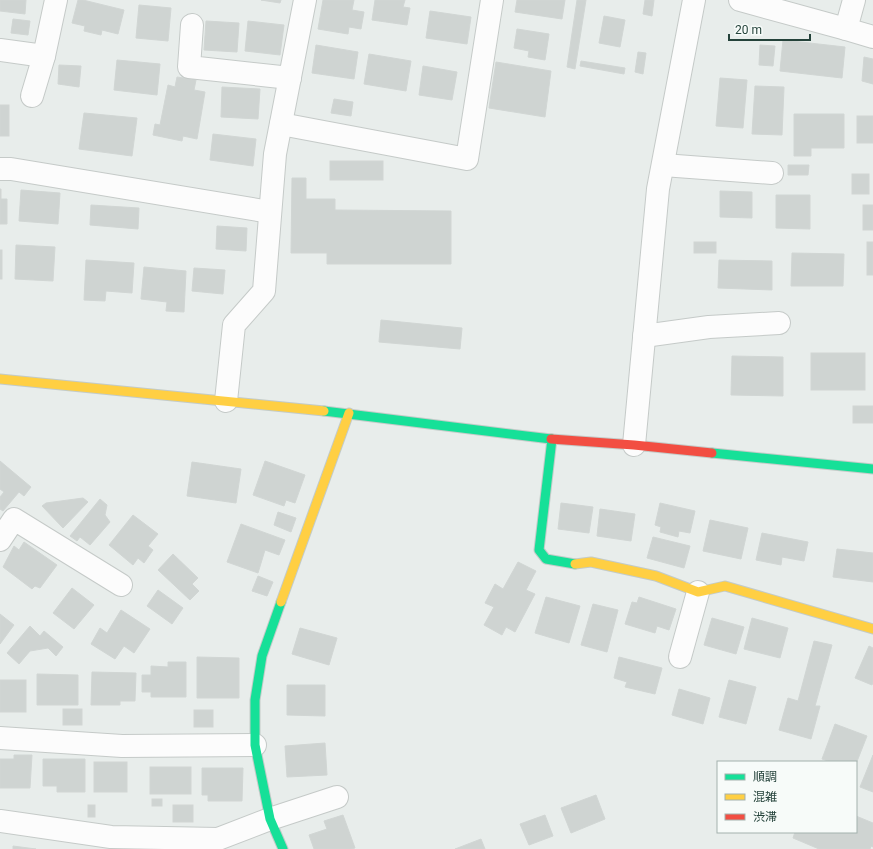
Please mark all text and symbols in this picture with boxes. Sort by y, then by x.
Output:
scale bar [729,16,810,42]
text: 20 m [735,23,762,37]
legend [717,761,857,833]
text: 順調 [753,770,777,784]
text: 混雑 [753,790,777,804]
text: 渋滞 [753,810,777,824]

